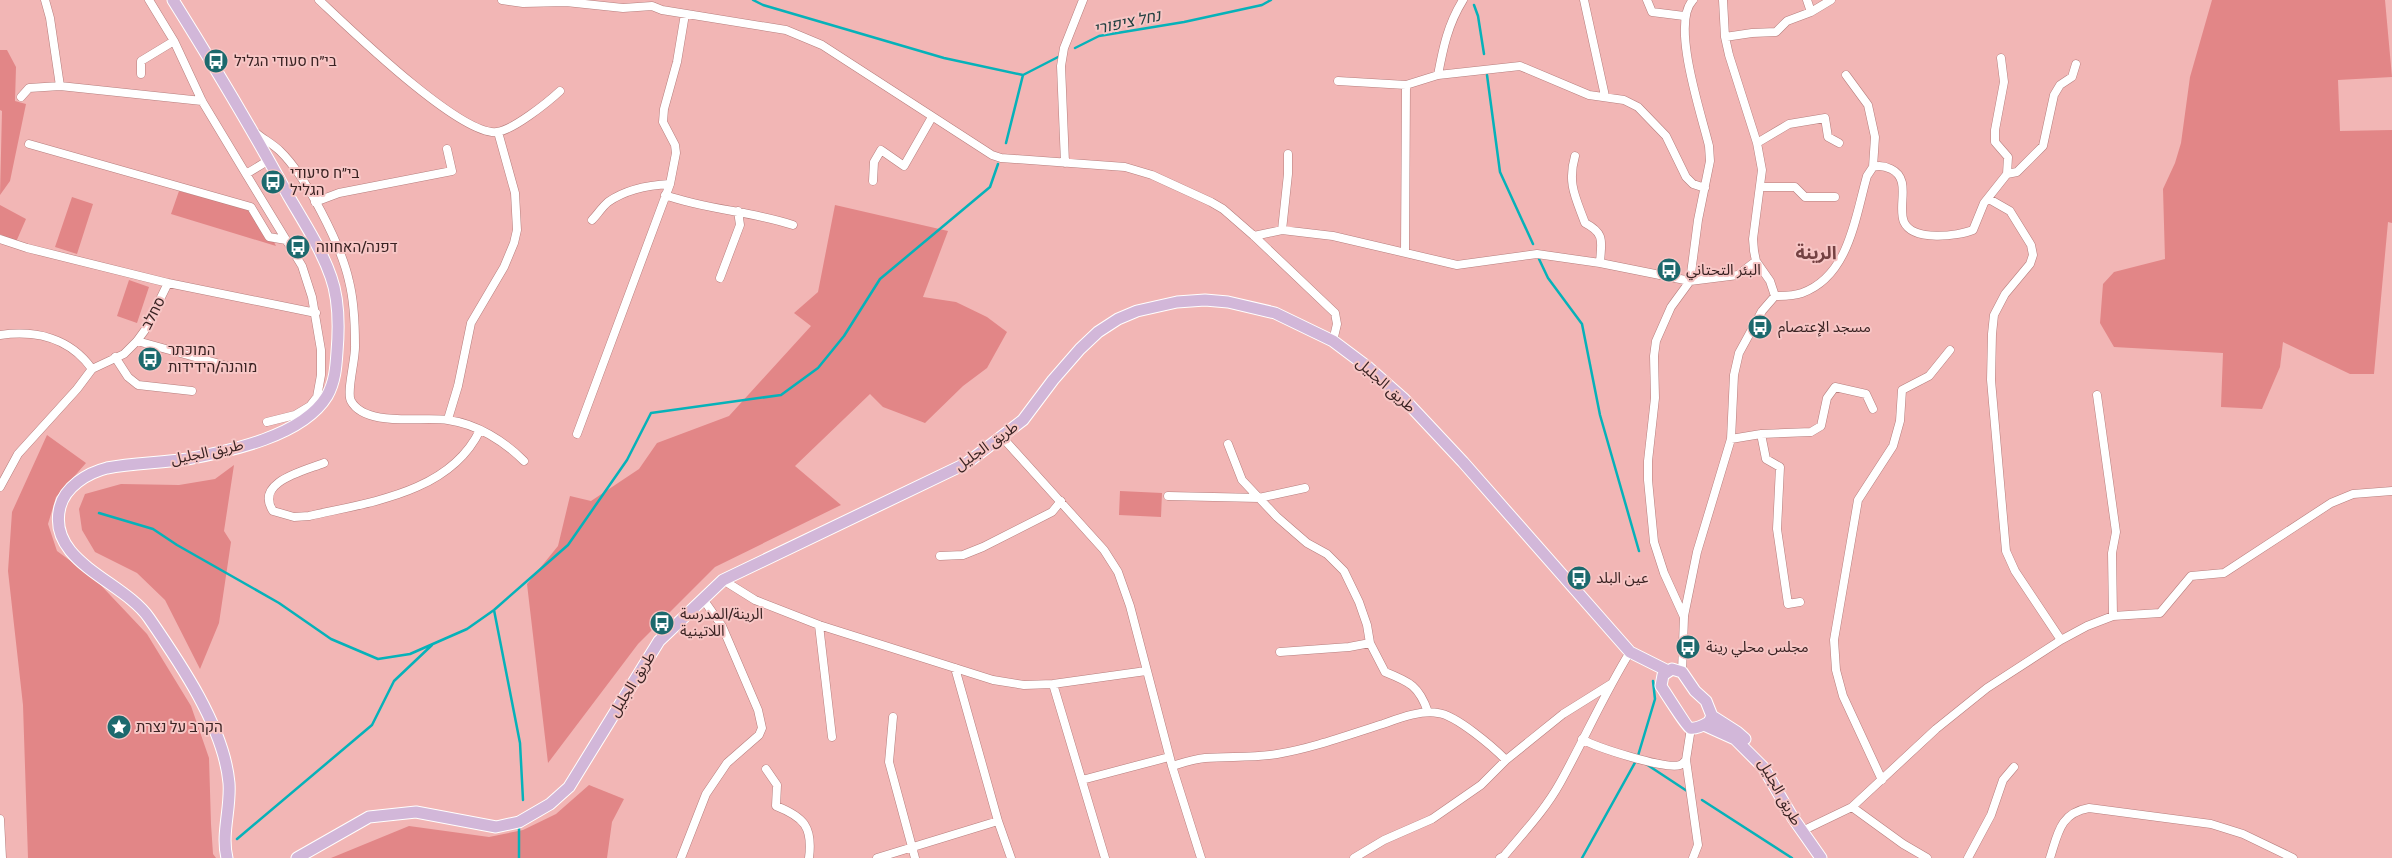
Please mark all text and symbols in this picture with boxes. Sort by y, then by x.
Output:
water label: נחל ציפורי [1092,5,1163,38]
bus stop icon: בי״ח סעודי הגליל [203,48,229,74]
place label: בי״ח סעודי הגליל [234,52,337,70]
place label: בי״ח סיעודי הגליל [290,164,359,199]
bus stop icon: בי״ח סיעודי הגליל [260,169,286,195]
bus stop icon: דפנה/האחווה [285,234,311,260]
place label: דפנה/האחווה [316,238,398,256]
district label: الرينة [1795,242,1837,264]
bus stop icon: البئر التحتاني [1656,257,1682,283]
place label: البئر التحتاني [1686,261,1761,281]
street label: סחלב [137,294,169,332]
bus stop icon: مسجد الإعتصام [1747,314,1773,340]
place label: مسجد الإعتصام [1778,318,1871,338]
place label: המוכתר מוהנה/הידידות [168,341,257,376]
bus stop icon: המוכתר מוהנה/הידידות [137,346,163,372]
street label: طريق الجليل [1352,354,1419,417]
street label: طريق الجليل [951,417,1022,475]
street label: طريق الجليل [169,436,245,469]
bus stop icon: عين البلد [1566,565,1592,591]
place label: عين البلد [1596,569,1649,587]
place label: الرينة/المدرسة اللاتينية [680,605,763,640]
bus stop icon: الرينة/المدرسة اللاتينية [649,610,675,636]
bus stop icon: مجلس محلي رينة [1675,634,1701,660]
place label: مجلس محلي رينة [1706,638,1809,658]
street label: طريق الجليل [605,648,660,721]
place icon: הקרב על נצרת [106,714,132,740]
place label: הקרב על נצרת [136,718,223,736]
street label: طريق الجليل [1753,755,1806,829]

